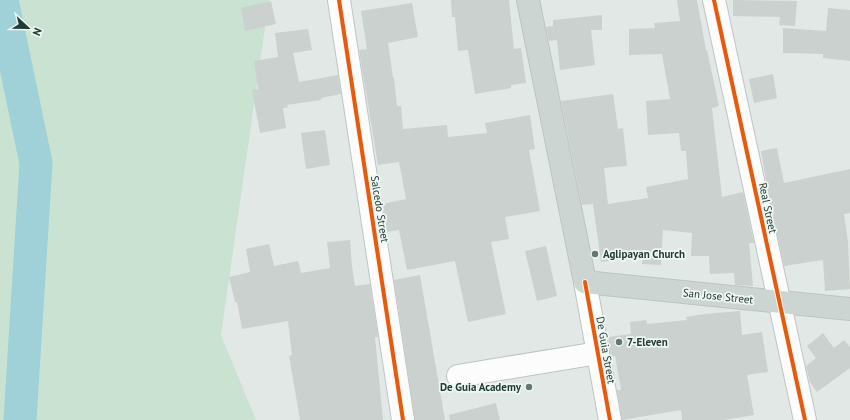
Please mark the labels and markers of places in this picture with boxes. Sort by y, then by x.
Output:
place label: Aglipayan Church [603,247,685,261]
marker: Aglipayan Church [590,249,600,259]
place label: 7-Eleven [627,335,668,349]
marker: 7-Eleven [614,337,624,347]
place label: De Guia Academy [440,380,522,394]
marker: De Guia Academy [524,382,534,392]

